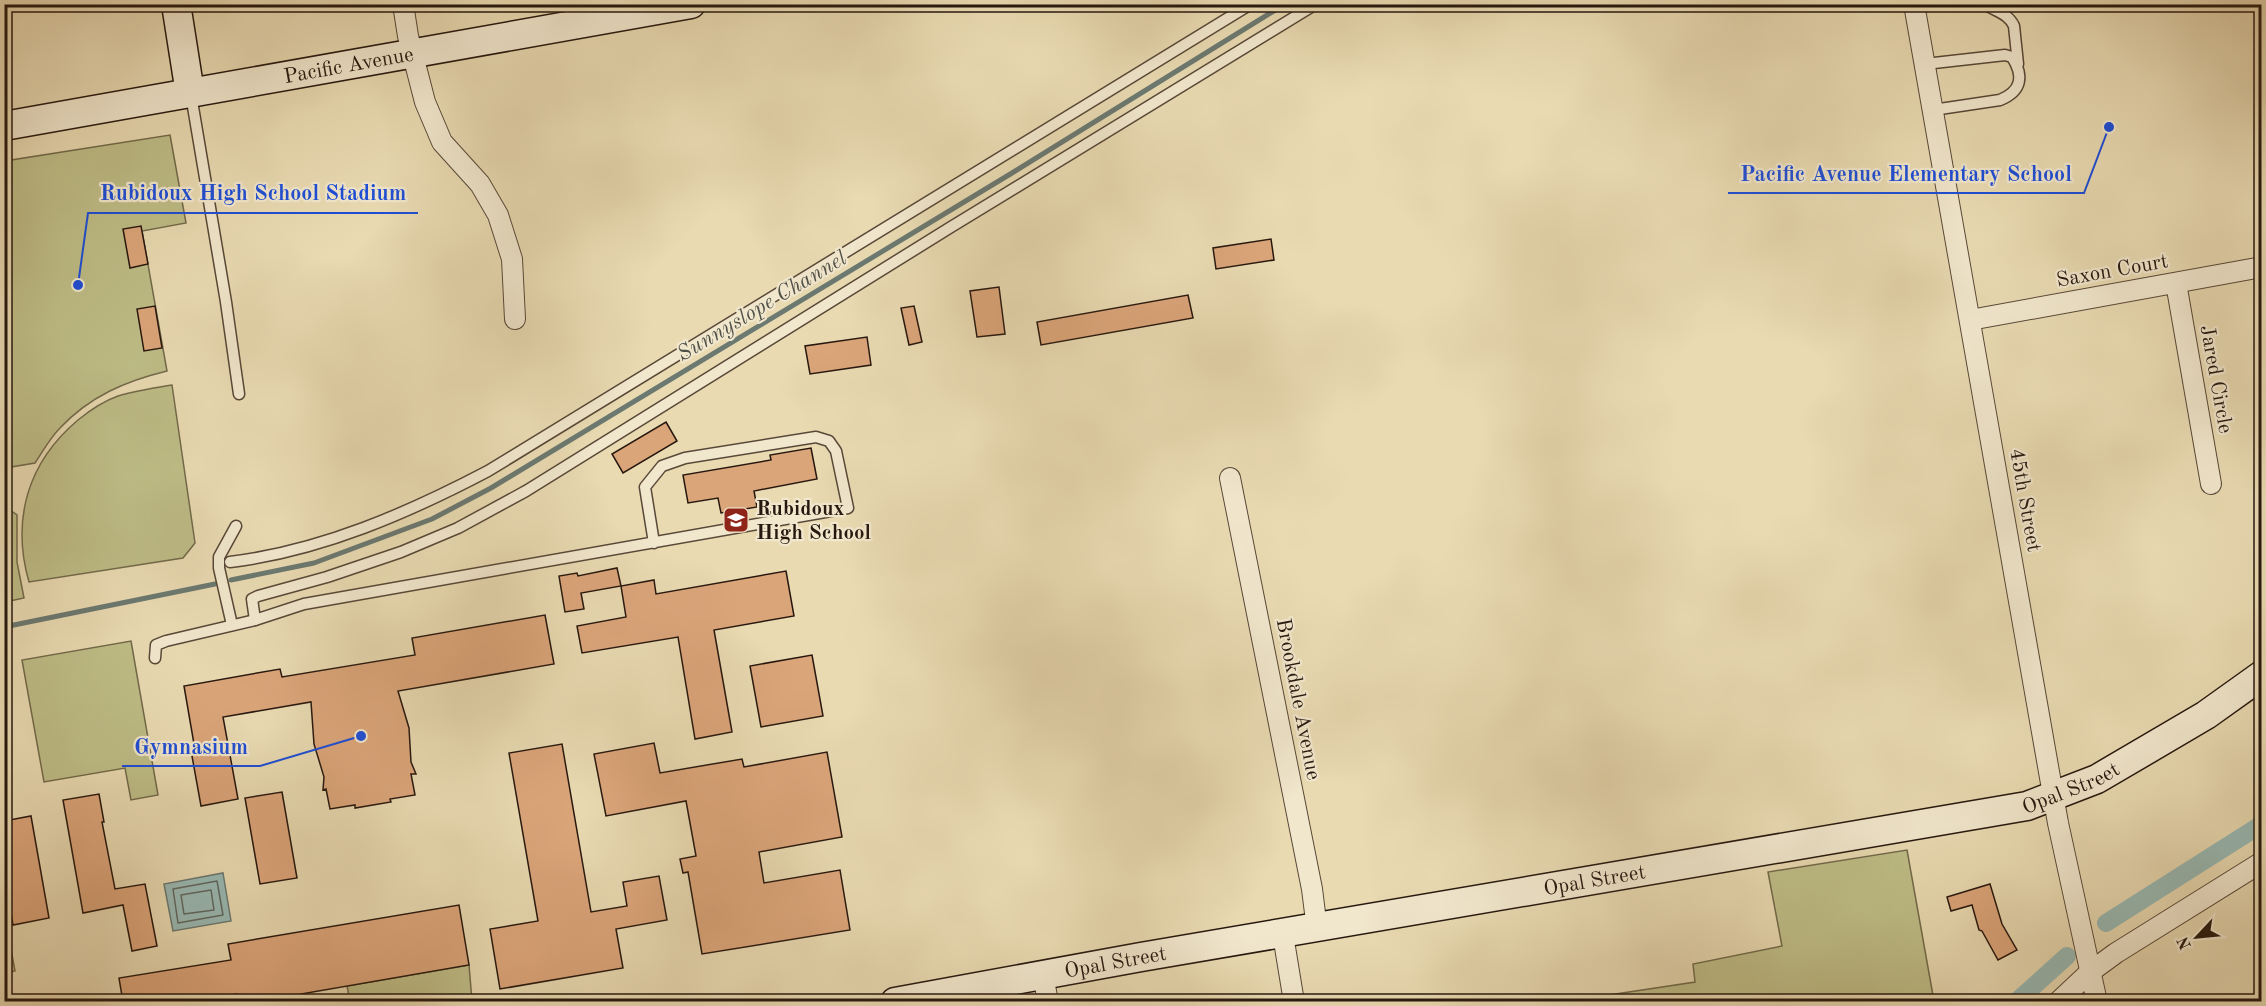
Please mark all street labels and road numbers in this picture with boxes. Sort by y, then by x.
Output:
street label: Pacific Avenue [282,44,415,88]
street label: Saxon Court [2055,251,2170,292]
street label: Jared Circle [2196,323,2235,435]
street label: 45th Street [2005,447,2044,554]
street label: Brookdale Avenue [1272,617,1323,782]
street label: Opal Street [2020,759,2124,819]
street label: Opal Street [1542,862,1647,900]
street label: Opal Street [1063,944,1168,983]

